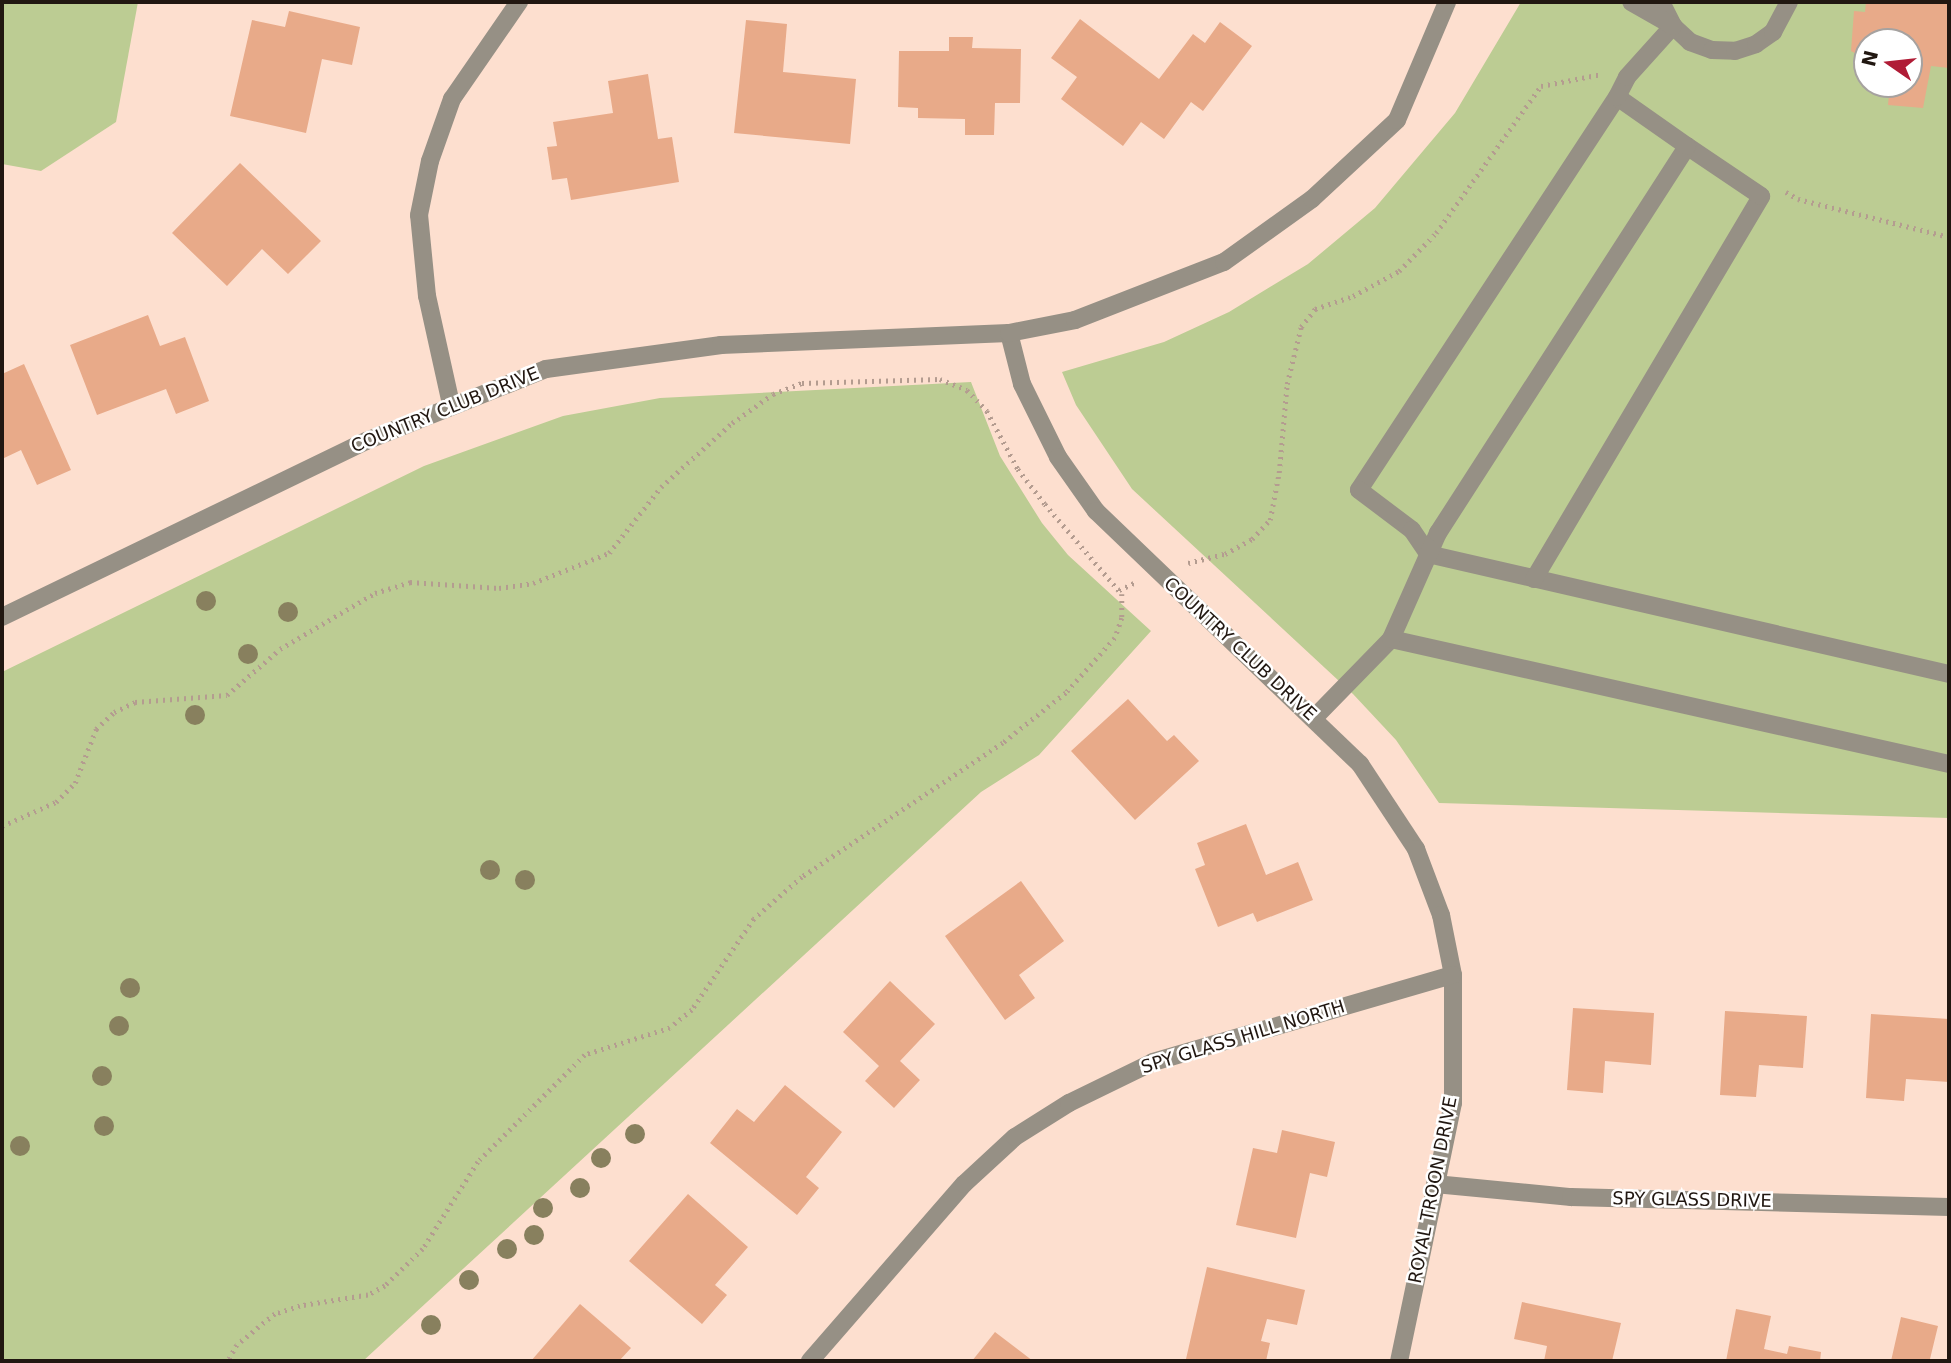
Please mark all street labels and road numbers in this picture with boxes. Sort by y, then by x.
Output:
street label: COUNTRY CLUB DRIVE [348,362,542,458]
street label: COUNTRY CLUB DRIVE [1159,573,1321,725]
street label: SPY GLASS HILL NORTH [1139,996,1347,1078]
street label: ROYAL TROON DRIVE [1404,1095,1462,1285]
street label: SPY GLASS DRIVE [1612,1188,1772,1212]

